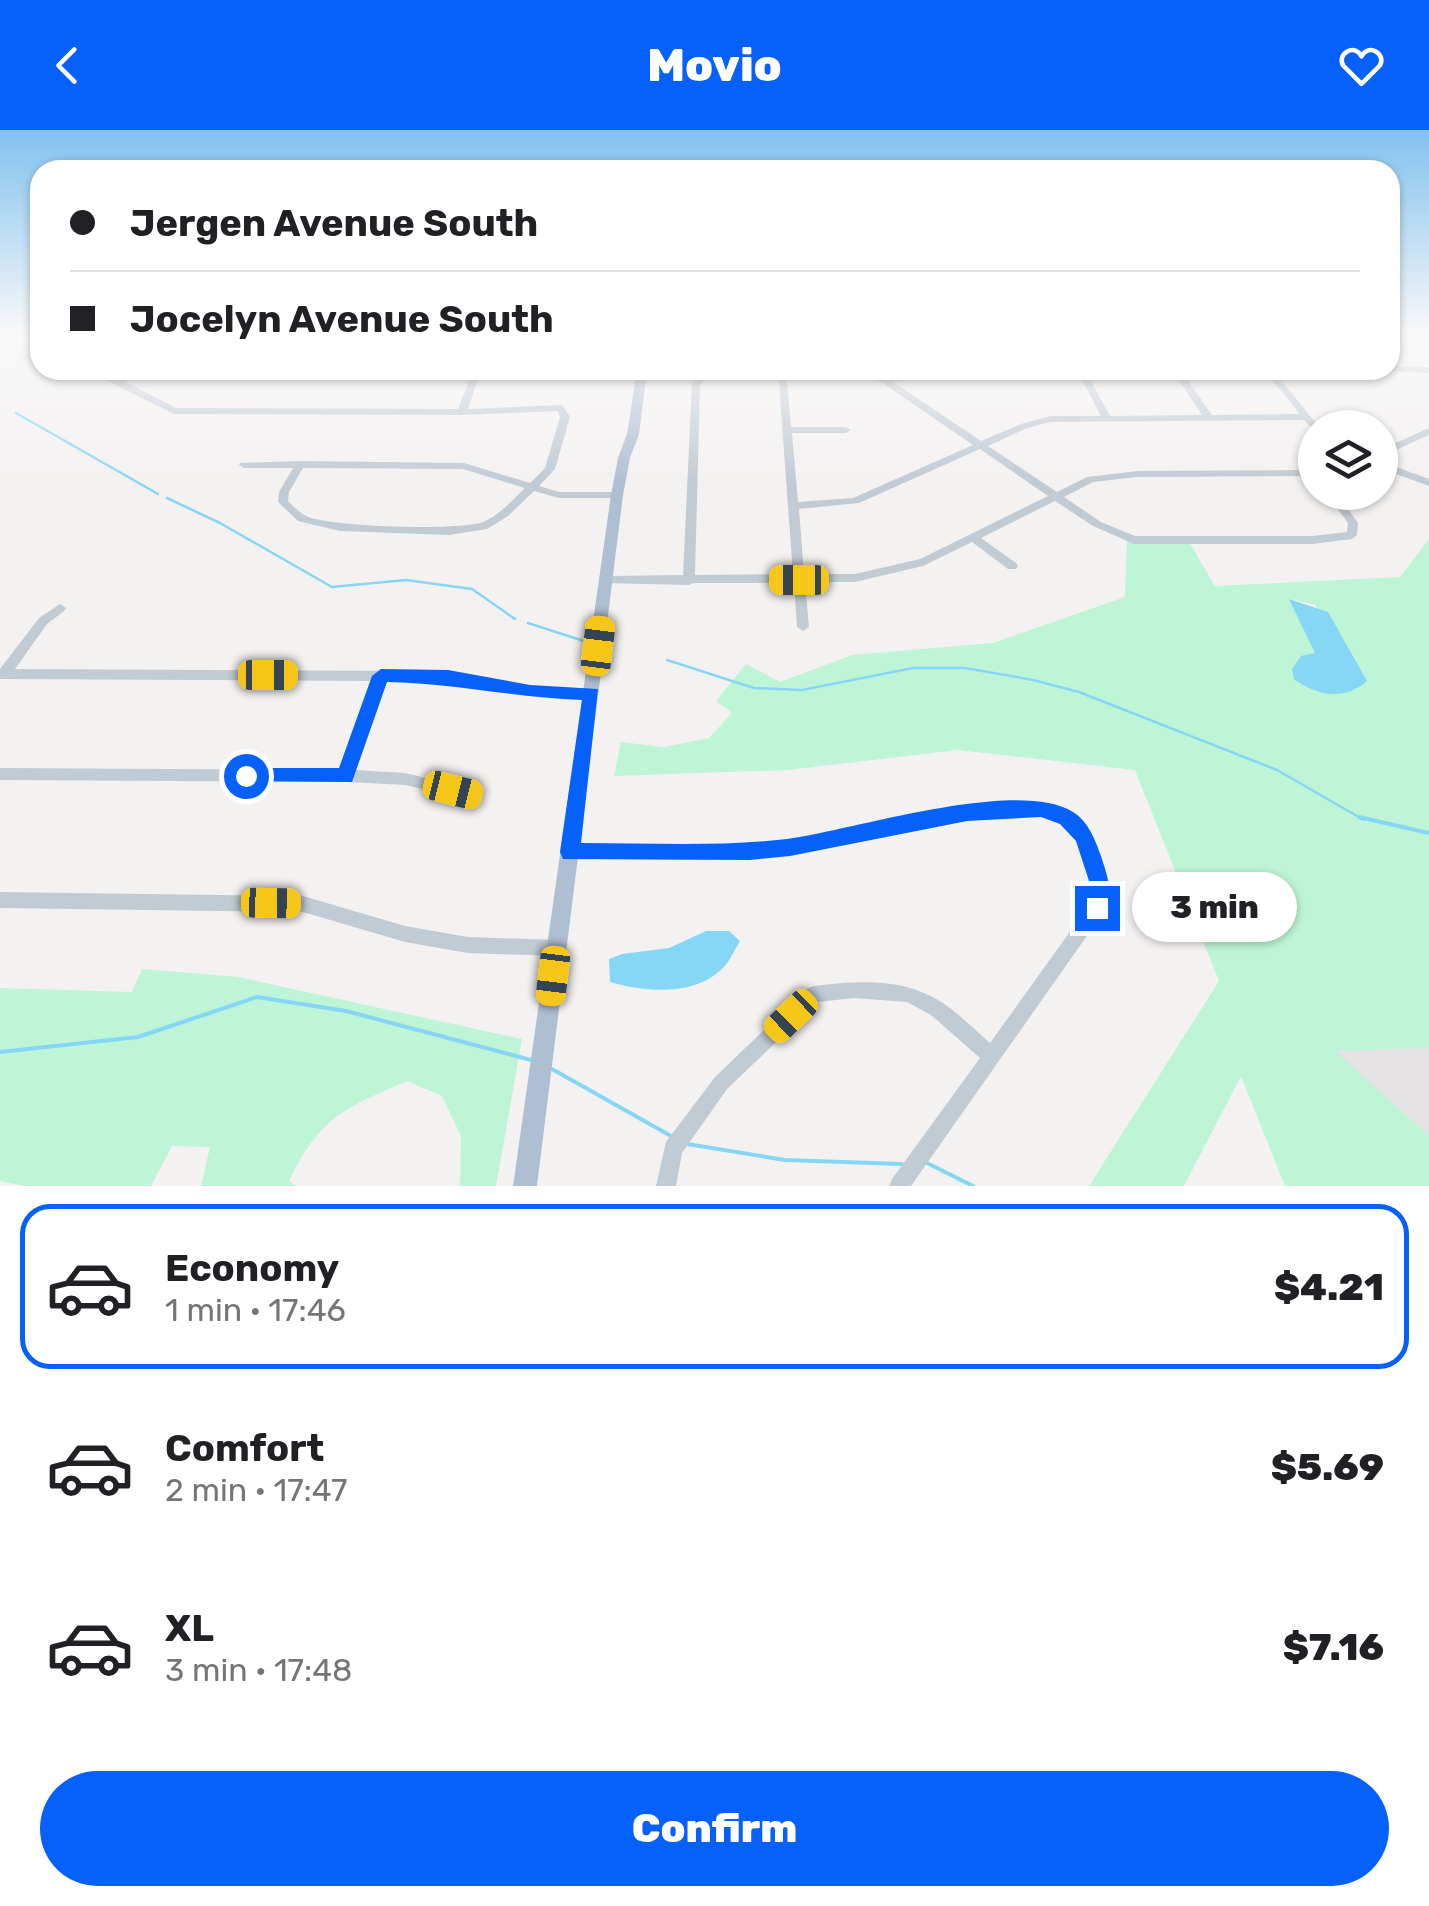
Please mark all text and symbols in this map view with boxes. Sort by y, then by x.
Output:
icon: back [40,38,95,93]
icon: heart [1334,38,1389,93]
text: Movio [647,39,782,92]
text: Jergen Avenue South [130,200,538,246]
text: Jocelyn Avenue South [130,296,554,342]
map controls [1298,410,1398,510]
button: layers [1298,410,1398,510]
car [769,565,829,595]
car [579,614,617,678]
car [238,660,298,690]
route start [224,754,269,799]
car [420,768,486,812]
callout: 3 min [1132,873,1297,943]
route end [1075,886,1120,931]
car [241,887,301,919]
text: 3 min [1170,888,1259,926]
car [534,944,572,1008]
car [759,984,823,1048]
icon: car [45,1242,135,1332]
text: Economy [165,1245,339,1291]
text: $4.21 [1274,1264,1384,1310]
text: 1 min · 17:46 [165,1291,346,1329]
icon: car [45,1422,135,1512]
text: Comfort [165,1425,324,1471]
text: $5.69 [1271,1444,1384,1490]
text: 2 min · 17:47 [165,1471,347,1509]
icon: car [45,1602,135,1692]
text: XL [165,1605,214,1651]
text: $7.16 [1283,1624,1384,1670]
text: 3 min · 17:48 [165,1651,352,1689]
button: Confirm [40,1771,1389,1886]

